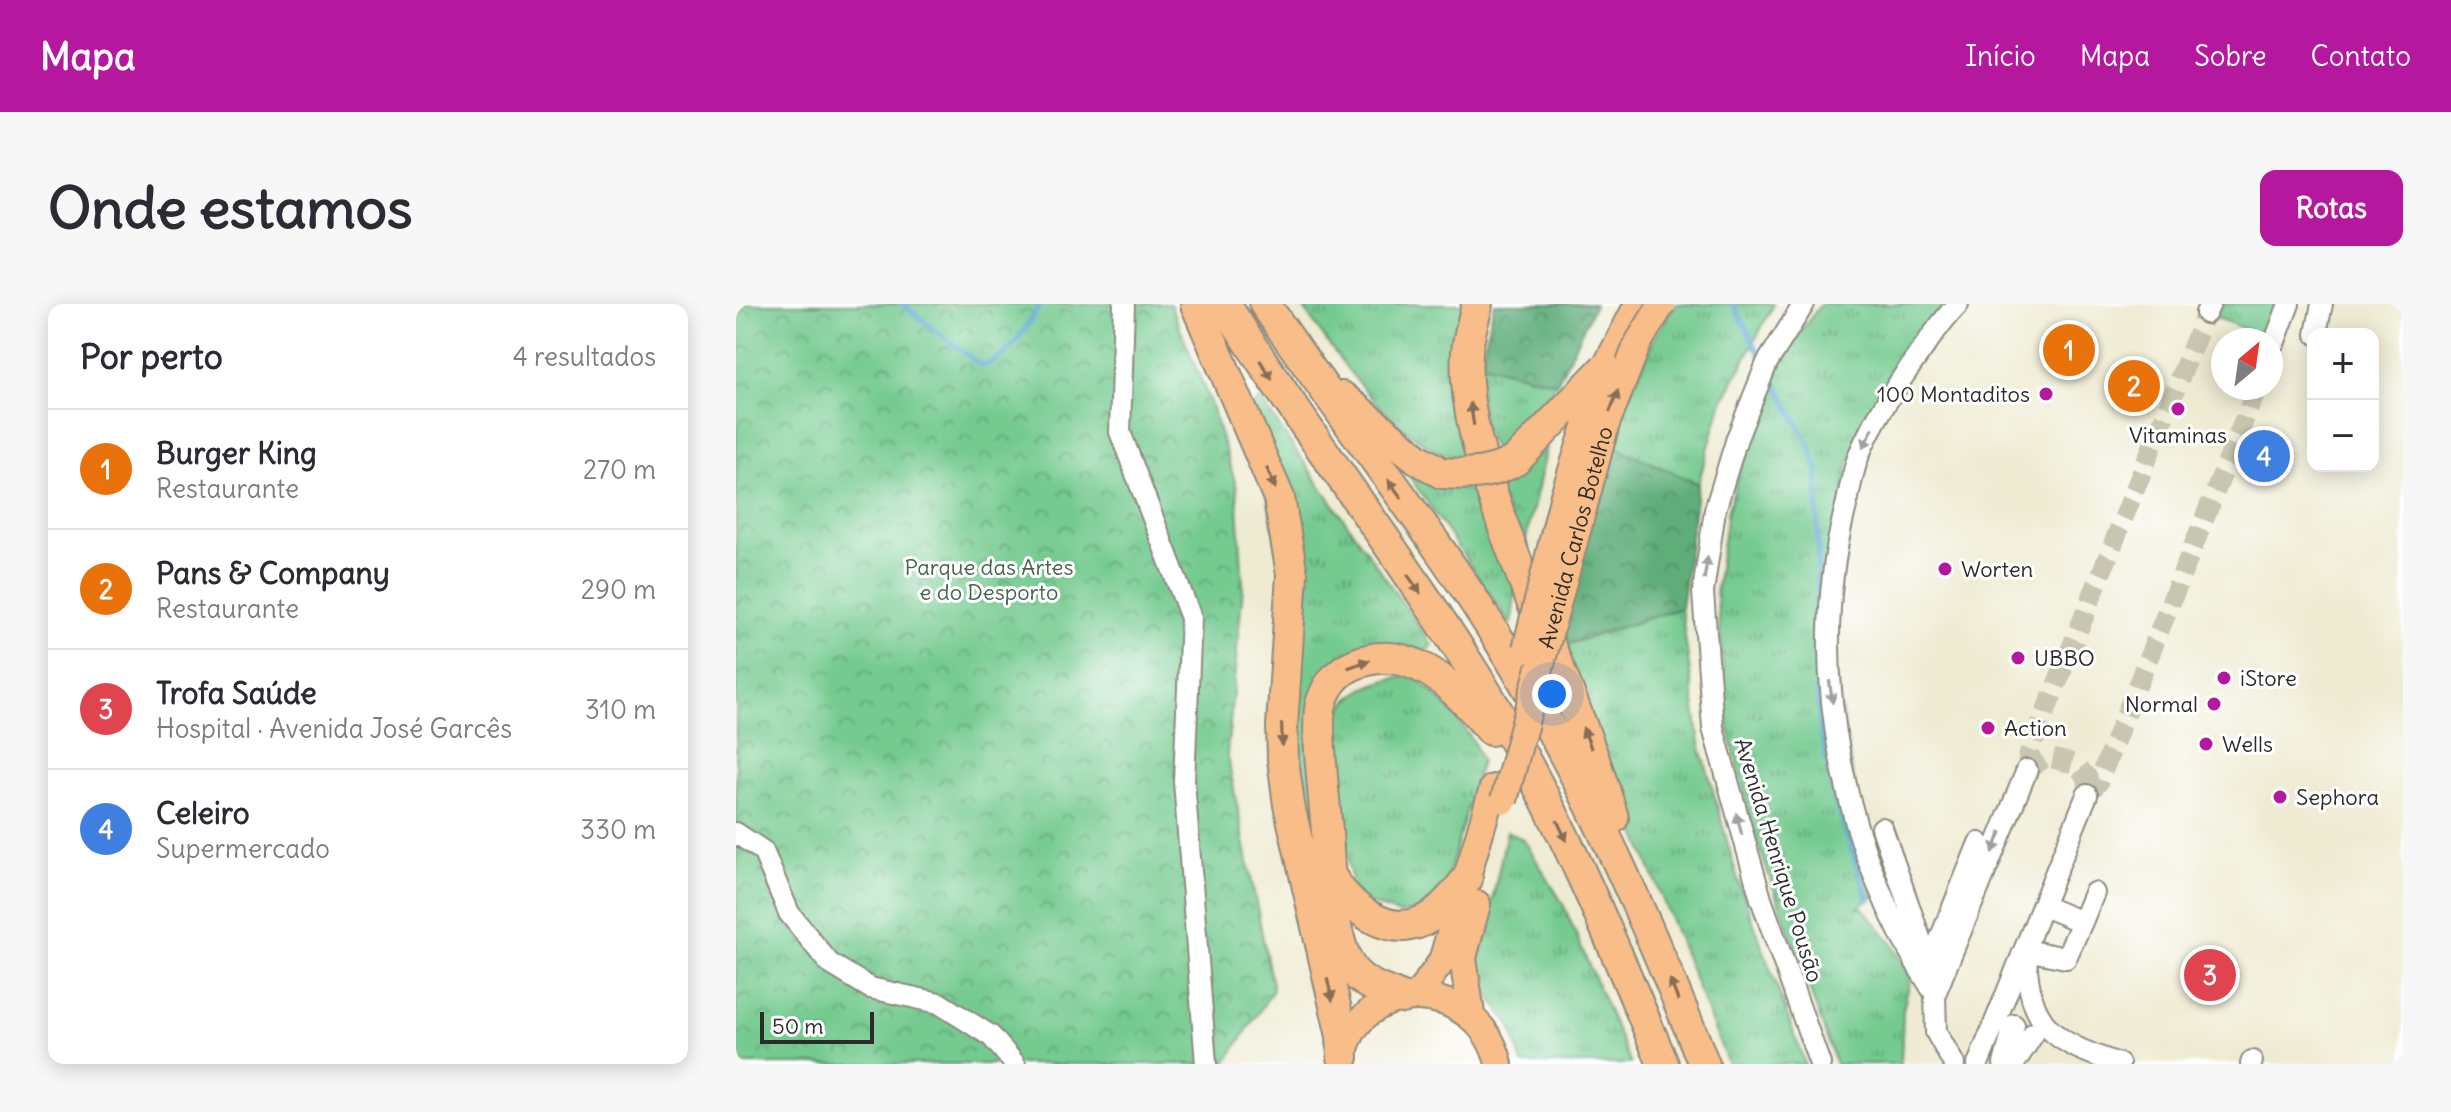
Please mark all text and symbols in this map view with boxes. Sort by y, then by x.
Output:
text: Mapa [40,33,136,80]
text: Início [1965,38,2036,74]
text: Mapa [2080,38,2150,74]
text: Sobre [2194,38,2267,74]
text: Contato [2311,38,2411,74]
button: Rotas [2260,170,2403,246]
text: Onde estamos [48,173,413,243]
pin: 1 [2043,320,2095,380]
north arrow [2211,328,2283,400]
map controls [2307,328,2379,472]
button: + [2307,328,2379,400]
text: Por perto [80,335,223,378]
text: 4 resultados [513,340,656,373]
pin: 2 [2108,356,2160,416]
one-way arrow [1259,359,1273,381]
place label: 100 Montaditos [1877,380,2030,408]
marker: 100 Montaditos [2037,385,2055,403]
one-way arrow [1608,389,1621,413]
marker: Vitaminas [2169,400,2187,418]
button: − [2307,400,2379,472]
one-way arrow [1465,401,1478,426]
place label: Vitaminas [2129,421,2227,449]
street label: Avenida Carlos Botelho [1532,423,1619,652]
one-way arrow [1861,426,1874,449]
pin: 4 [2238,426,2290,486]
text: Burger King [156,434,317,472]
text: 1 [101,453,111,486]
text: 270 m [583,453,656,486]
one-way arrow [1265,466,1278,490]
text: Restaurante [156,472,299,505]
one-way arrow [1387,478,1403,500]
park label: Parque das Artes e do Desporto [905,553,1073,606]
text: Pans & Company [156,554,390,592]
one-way arrow [1700,555,1713,580]
place label: Worten [1961,555,2033,583]
marker: Worten [1936,560,1954,578]
text: 2 [99,573,113,606]
text: 290 m [581,573,656,606]
one-way arrow [1406,574,1421,595]
text: Restaurante [156,592,299,625]
place label: UBBO [2034,644,2095,672]
marker: UBBO [2009,649,2027,667]
one-way arrow [1347,657,1371,669]
place label: iStore [2240,664,2297,692]
marker: iStore [2215,669,2233,687]
text: Trofa Saúde [156,674,317,712]
your location [1532,674,1572,714]
one-way arrow [1825,680,1838,705]
place label: Normal [2125,690,2198,718]
text: 3 [99,693,113,726]
text: 310 m [585,693,656,726]
marker: Normal [2205,695,2223,713]
text: Hospital · Avenida José Garcês [156,712,512,745]
place label: Action [2004,714,2067,742]
marker: Action [1979,719,1997,737]
one-way arrow [1276,723,1289,748]
one-way arrow [1580,726,1593,750]
place label: Wells [2222,730,2273,758]
street label: Avenida Henrique Pousão [1729,735,1829,985]
marker: Wells [2197,735,2215,753]
place label: Sephora [2296,783,2379,811]
marker: Sephora [2271,788,2289,806]
text: Celeiro [156,794,250,832]
one-way arrow [1732,812,1744,837]
text: 4 [98,813,114,846]
text: 330 m [580,813,656,846]
one-way arrow [1555,819,1569,843]
one-way arrow [1990,831,2003,854]
text: Supermercado [156,832,330,865]
pin: 3 [2184,945,2236,1005]
one-way arrow [1325,978,1337,1003]
one-way arrow [1667,978,1680,1002]
scale bar [760,1008,874,1044]
text: 50 m [772,1012,824,1040]

